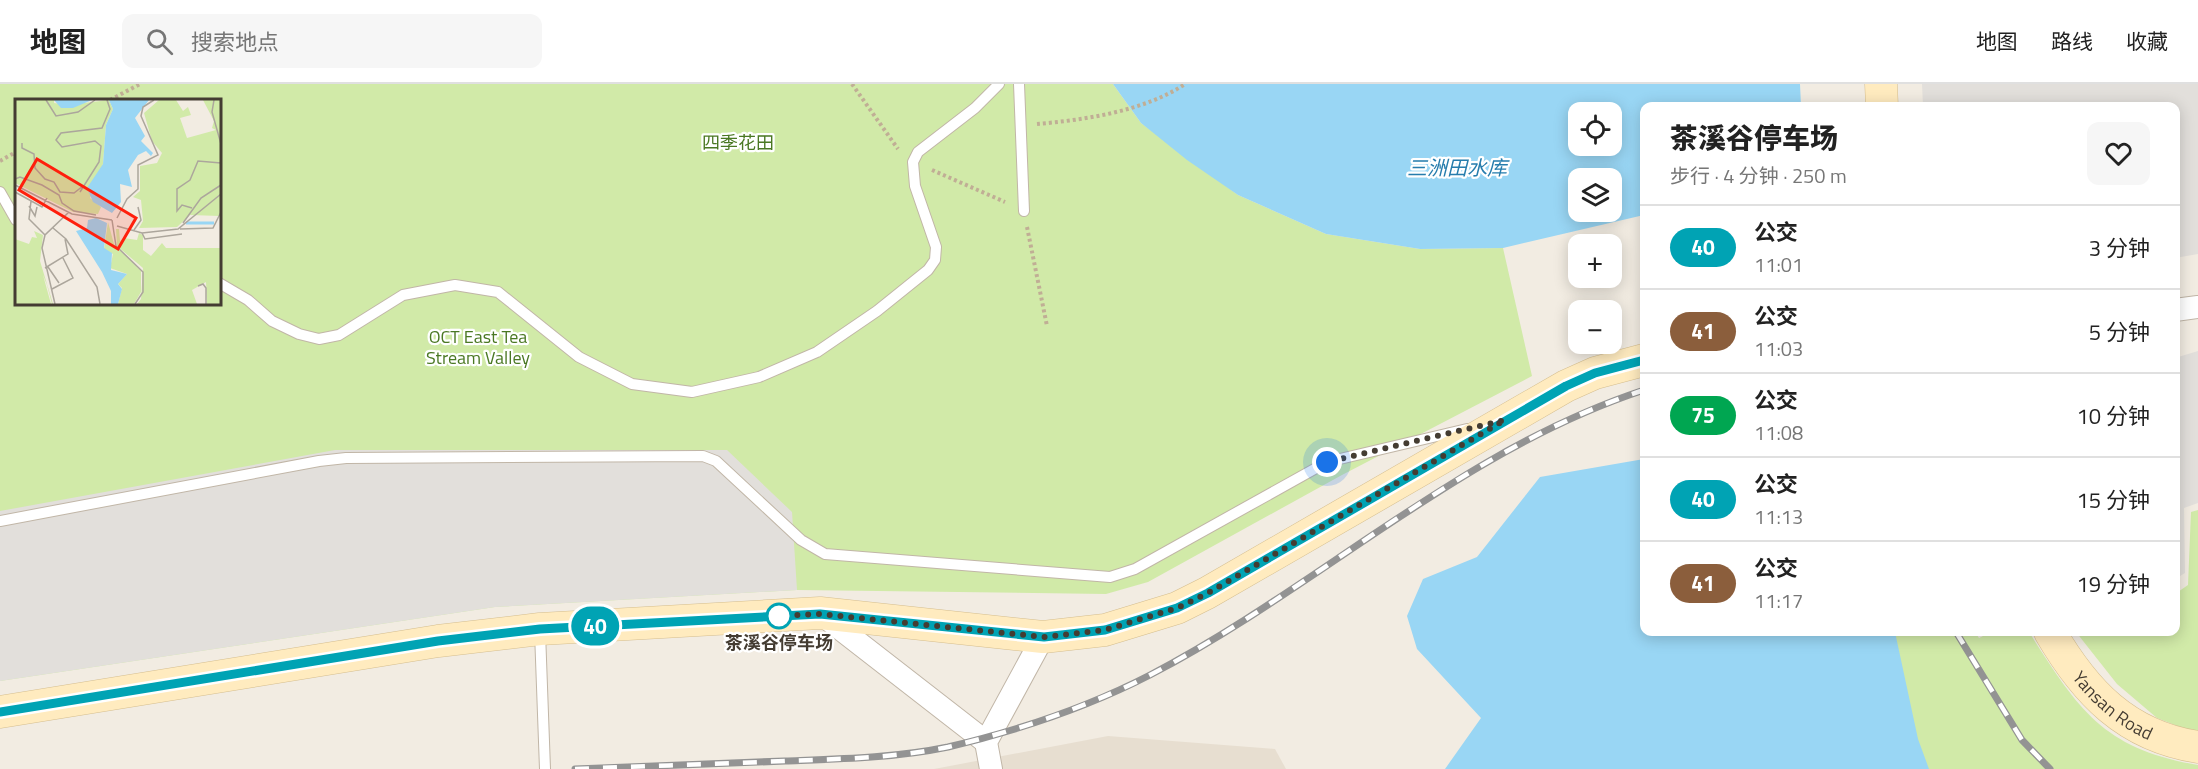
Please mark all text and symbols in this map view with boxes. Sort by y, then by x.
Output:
search box [122,14,542,68]
text: 地图 [30,20,86,63]
icon: search [143,25,176,58]
text: 搜索地点 [191,25,279,59]
text: 地图 [1976,25,2018,57]
text: 路线 [2051,25,2093,57]
text: 收藏 [2126,25,2168,57]
inset map [15,99,220,304]
map controls [1568,102,1622,354]
button: locate [1568,102,1622,156]
text: 茶溪谷停车场 [1670,116,1838,159]
button: heart [2087,122,2150,185]
park label: 四季花田 [702,129,774,156]
water label: 三洲田水库 [1407,152,1510,183]
text: 步行 · 4 分钟 · 250 m [1670,160,1847,191]
button: layers [1568,168,1622,222]
text: 公交 [1754,215,1798,249]
text: 40 [1691,231,1715,263]
text: 3 分钟 [2089,231,2150,265]
button: + [1568,234,1622,288]
text: 11:01 [1754,249,1803,280]
text: 公交 [1754,299,1798,333]
button: − [1568,300,1622,354]
text: 41 [1691,315,1715,347]
text: 5 分钟 [2089,315,2150,349]
park label: OCT East Tea Stream Valley [426,323,530,371]
text: 11:03 [1754,333,1803,364]
text: 公交 [1754,383,1798,417]
text: 75 [1691,399,1715,431]
text: 10 分钟 [2077,399,2150,433]
text: 11:08 [1754,417,1803,448]
your location [1312,447,1342,477]
text: 公交 [1754,467,1798,501]
text: 40 [1691,483,1715,515]
text: 15 分钟 [2077,483,2150,517]
text: 11:13 [1754,501,1803,532]
text: 公交 [1754,551,1798,585]
text: 41 [1691,567,1715,599]
text: 19 分钟 [2077,567,2150,601]
text: 11:17 [1754,585,1803,616]
marker: 茶溪谷停车场 [766,603,792,629]
line badge: 40 [568,606,622,646]
text: 40 [583,610,607,642]
place label: 茶溪谷停车场 [725,629,833,656]
street label: Yansan Road [2067,665,2158,746]

